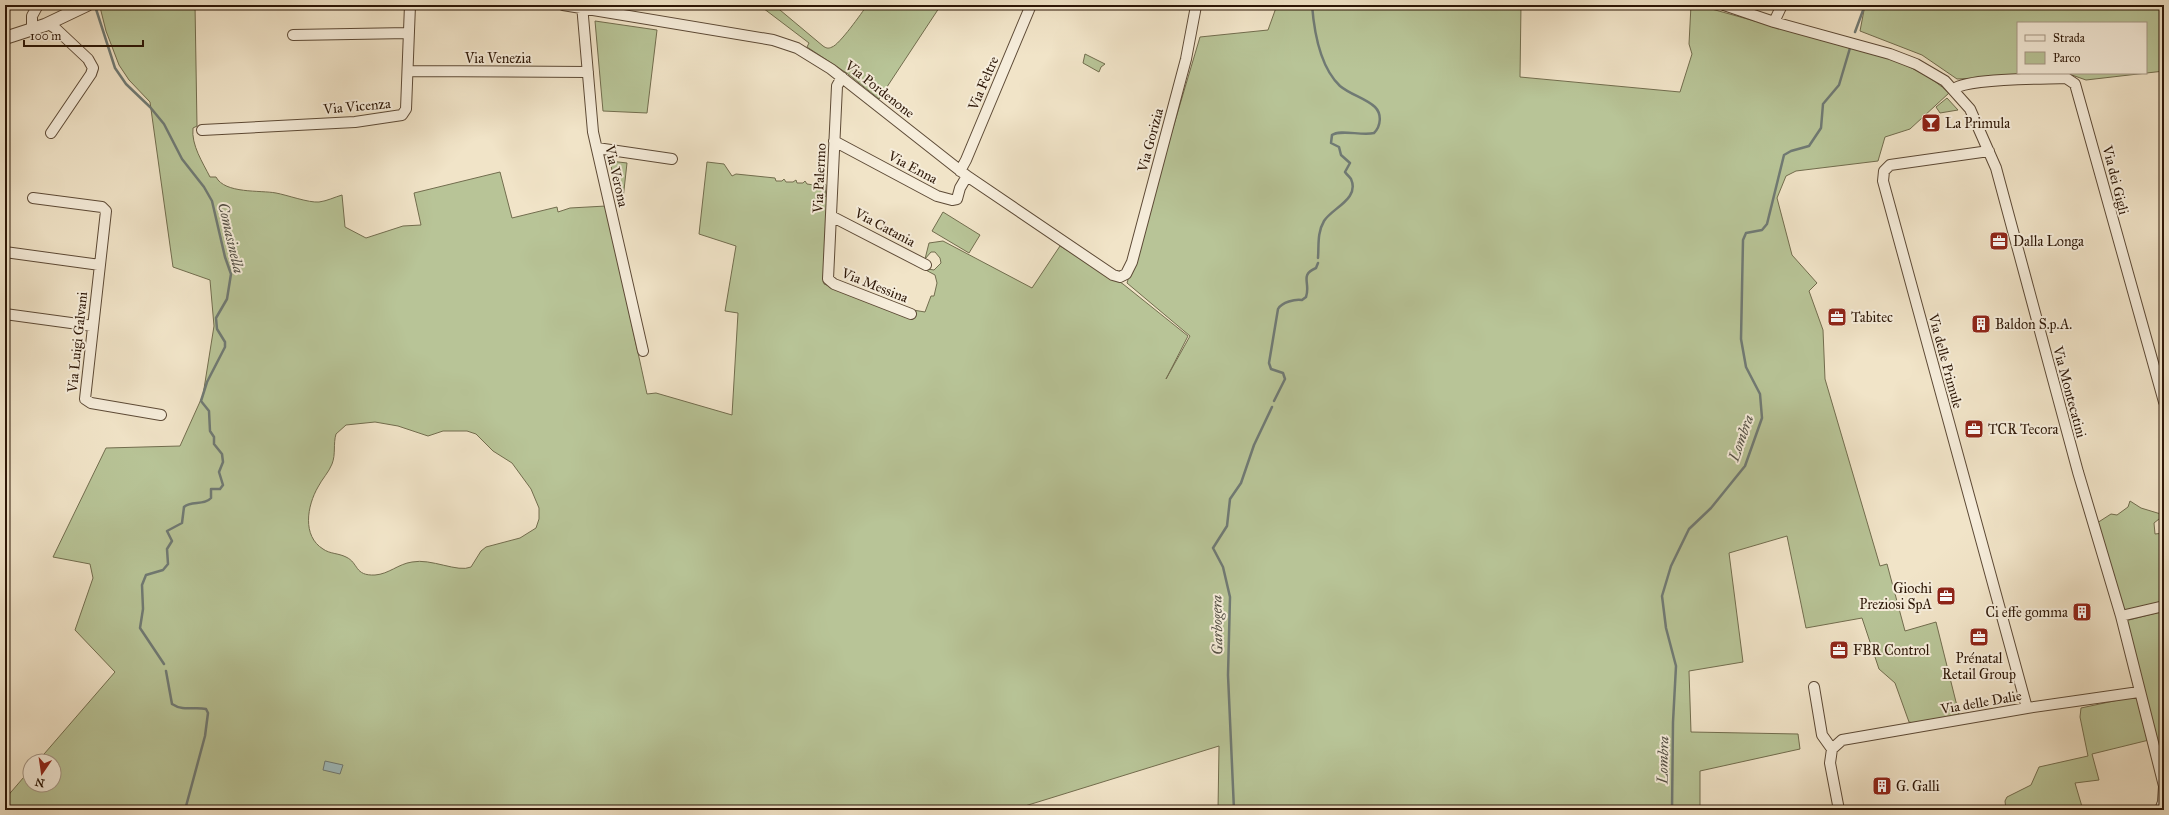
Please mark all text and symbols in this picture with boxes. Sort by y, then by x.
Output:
scale bar [24,22,143,48]
legend [2017,22,2147,74]
text: 100 m [30,29,61,43]
text: Strada [2053,31,2086,45]
street label: Via Venezia [464,50,531,67]
text: Parco [2053,51,2080,65]
street label: Via Feltre [964,54,1002,114]
street label: Via Pordenone [841,56,918,122]
street label: Via Vicenza [322,95,392,118]
street label: Via Gorizia [1134,106,1167,175]
bar icon: La Primula [1920,112,1942,134]
place label: La Primula [1945,115,2010,132]
street label: Via Verona [601,143,632,209]
street label: Via Palermo [809,143,830,214]
street label: Via dei Gigli [2098,143,2132,217]
street label: Via Enna [884,147,940,188]
water label: Comasinella [214,201,248,275]
street label: Via Catania [851,204,918,251]
office icon: Dalla Longa [1988,230,2010,252]
place label: Dalla Longa [2013,233,2084,250]
street label: Via Messina [838,264,911,307]
street label: Via Luigi Galvani [64,291,91,394]
office icon: Tabitec [1826,306,1848,328]
place label: Tabitec [1851,309,1893,326]
street label: Via delle Primule [1924,311,1966,411]
building icon: Baldon S.p.A. [1970,313,1992,335]
place label: Baldon S.p.A. [1995,316,2072,333]
street label: Via Montecatini [2049,343,2090,440]
water label: Lombra [1724,412,1757,465]
office icon: TCR Tecora [1963,418,1985,440]
place label: TCR Tecora [1988,421,2059,438]
place label: Giochi Preziosi SpA [1859,580,1933,613]
office icon: Giochi Preziosi SpA [1935,585,1957,607]
water label: Garbogera [1207,595,1227,655]
building icon: Ci effe gomma [2071,601,2093,623]
place label: Ci effe gomma [1985,604,2068,621]
office icon: Prénatal Retail Group [1968,626,1990,648]
office icon: FBR Control [1828,639,1850,661]
place label: FBR Control [1853,642,1930,659]
place label: Prénatal Retail Group [1942,650,2016,683]
street label: Via delle Dalie [1938,687,2023,718]
water label: Lombra [1654,736,1672,785]
north arrow [22,753,62,793]
text: N [33,775,46,790]
building icon: G. Galli [1871,775,1893,797]
place label: G. Galli [1896,778,1940,795]

